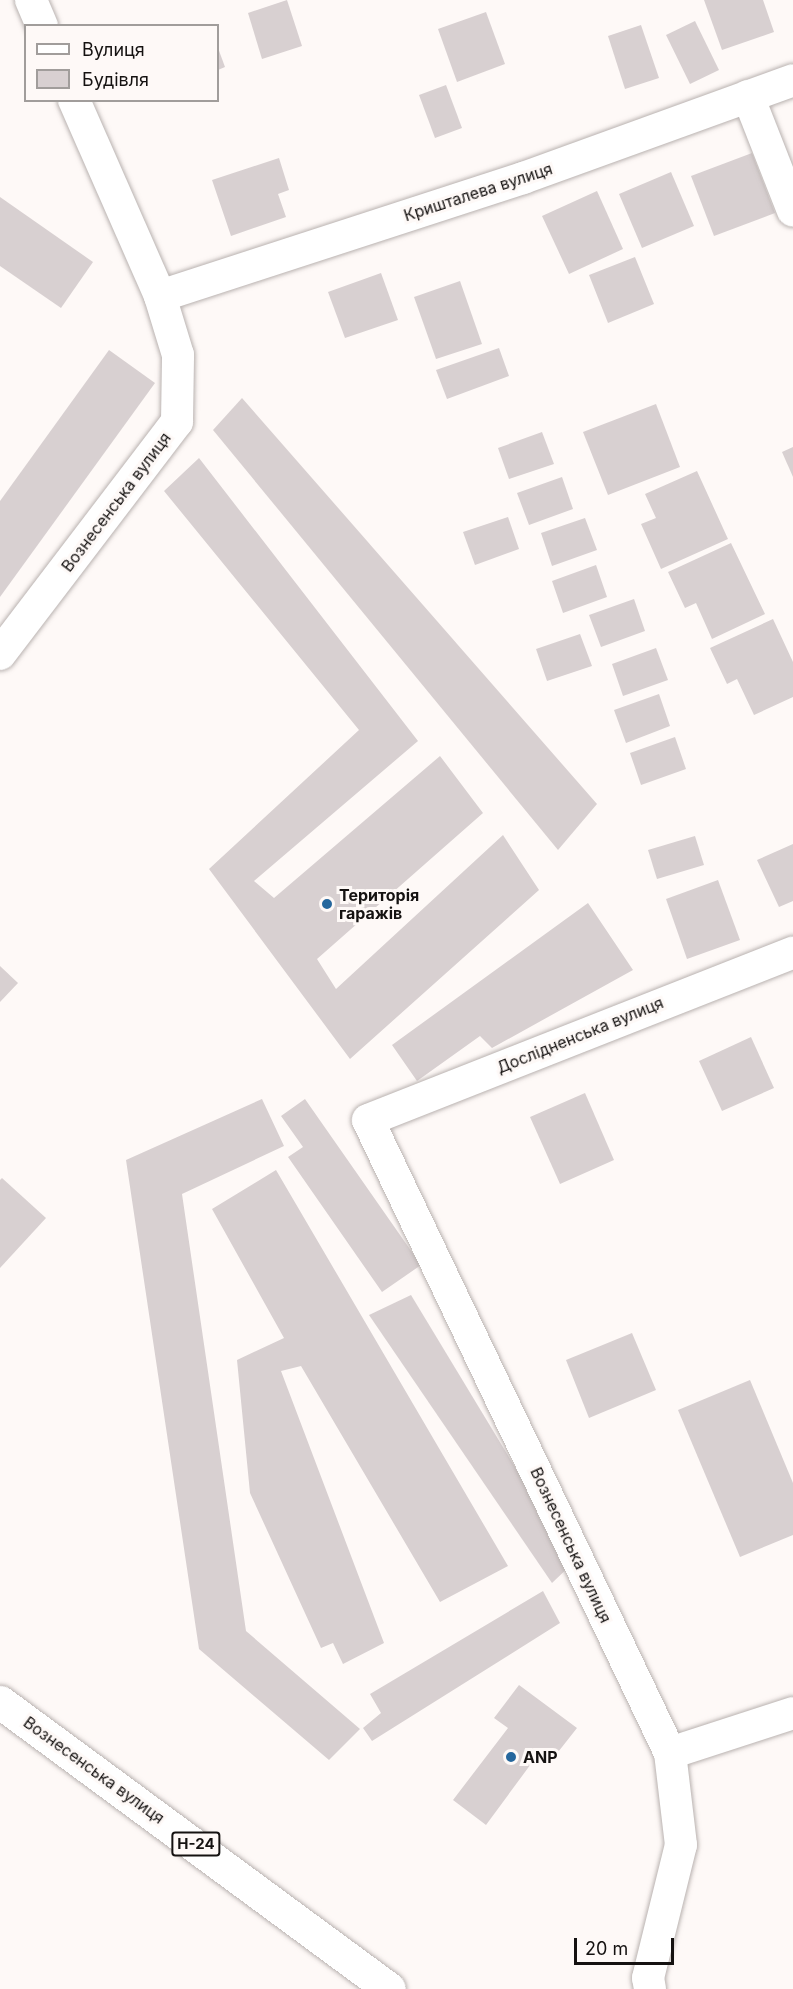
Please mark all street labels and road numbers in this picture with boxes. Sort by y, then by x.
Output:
street label: Кришталева вулиця [401,159,555,225]
street label: Вознесенська вулиця [57,429,175,575]
street label: Дослідненська вулиця [494,993,666,1077]
street label: Вознесенська вулиця [527,1464,615,1626]
street label: Вознесенська вулиця [20,1712,168,1828]
road number: Н-24 [170,1832,222,1856]

